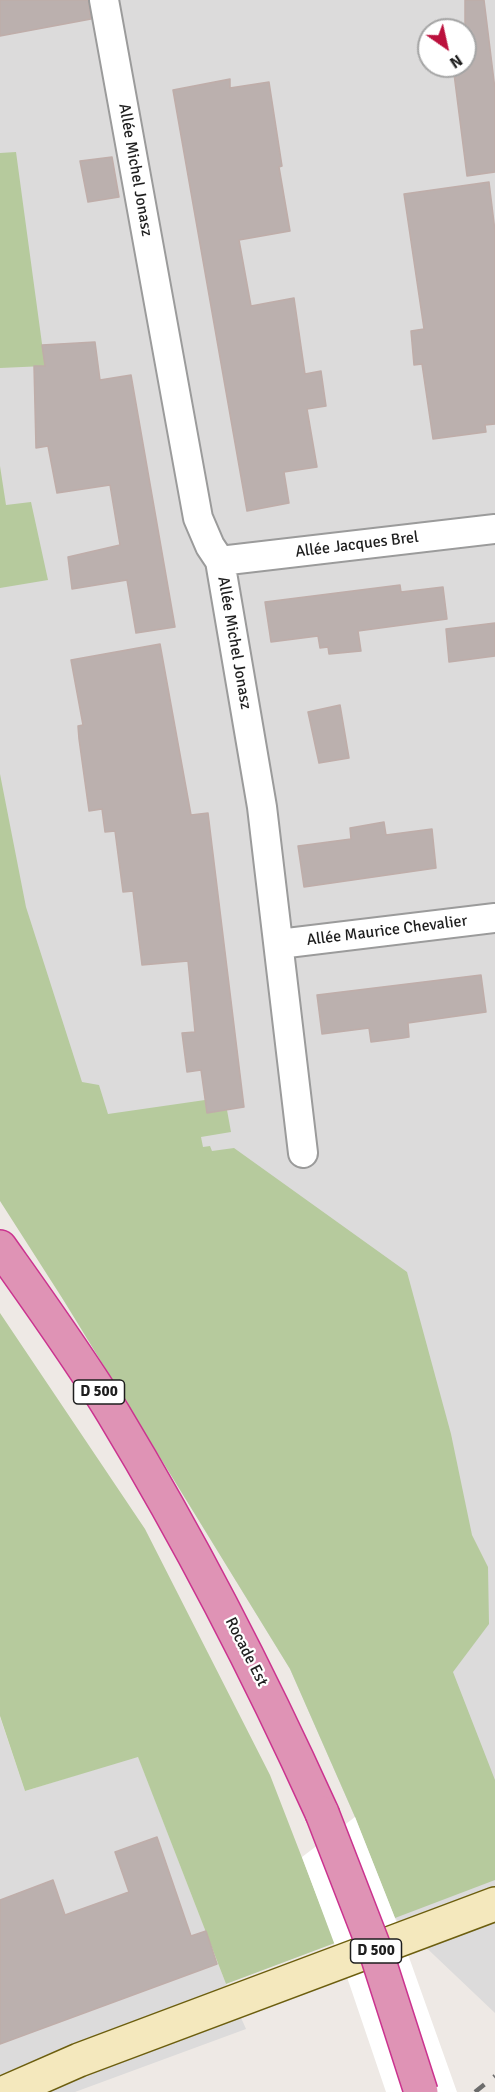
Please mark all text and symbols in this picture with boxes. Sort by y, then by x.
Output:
north arrow [417,18,477,78]
text: N [446,50,466,73]
street label: Allée Michel Jonasz [114,102,156,238]
street label: Allée Jacques Brel [294,528,420,562]
street label: Allée Michel Jonasz [213,575,255,711]
street label: Allée Maurice Chevalier [305,912,469,950]
road number: D 500 [74,1380,124,1404]
street label: Rocade Est [220,1614,272,1690]
road number: D 500 [350,1939,401,1963]

